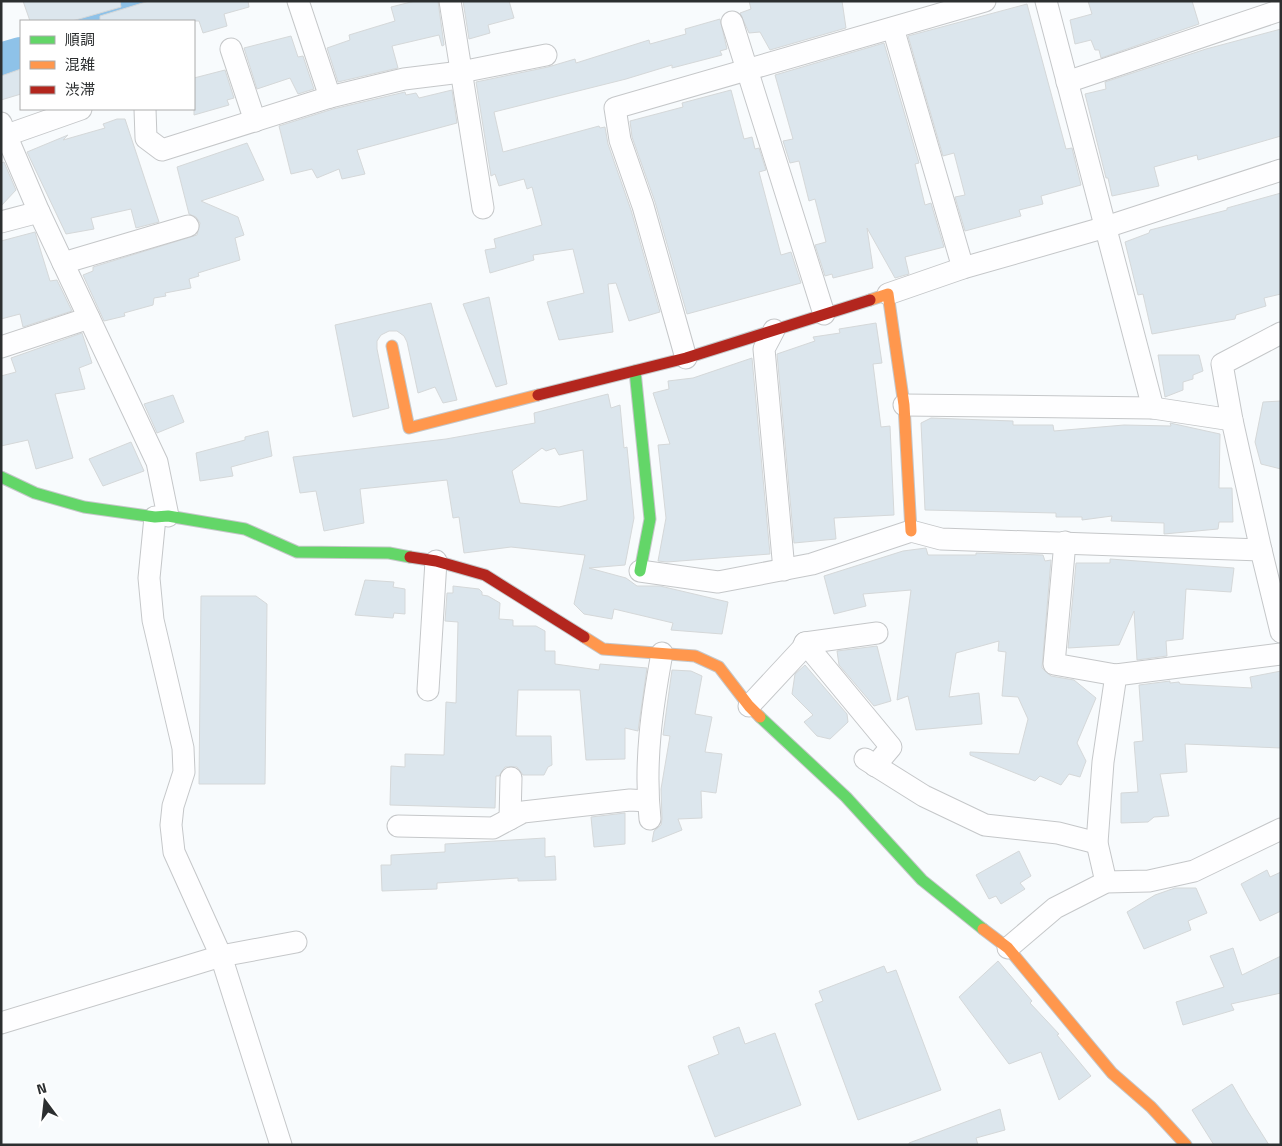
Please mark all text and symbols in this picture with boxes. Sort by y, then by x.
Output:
legend [20,20,195,110]
text: 順調 [65,28,95,51]
text: 混雑 [65,53,95,76]
text: 渋滞 [65,78,95,101]
north arrow [20,1076,70,1126]
text: N [34,1077,49,1099]

